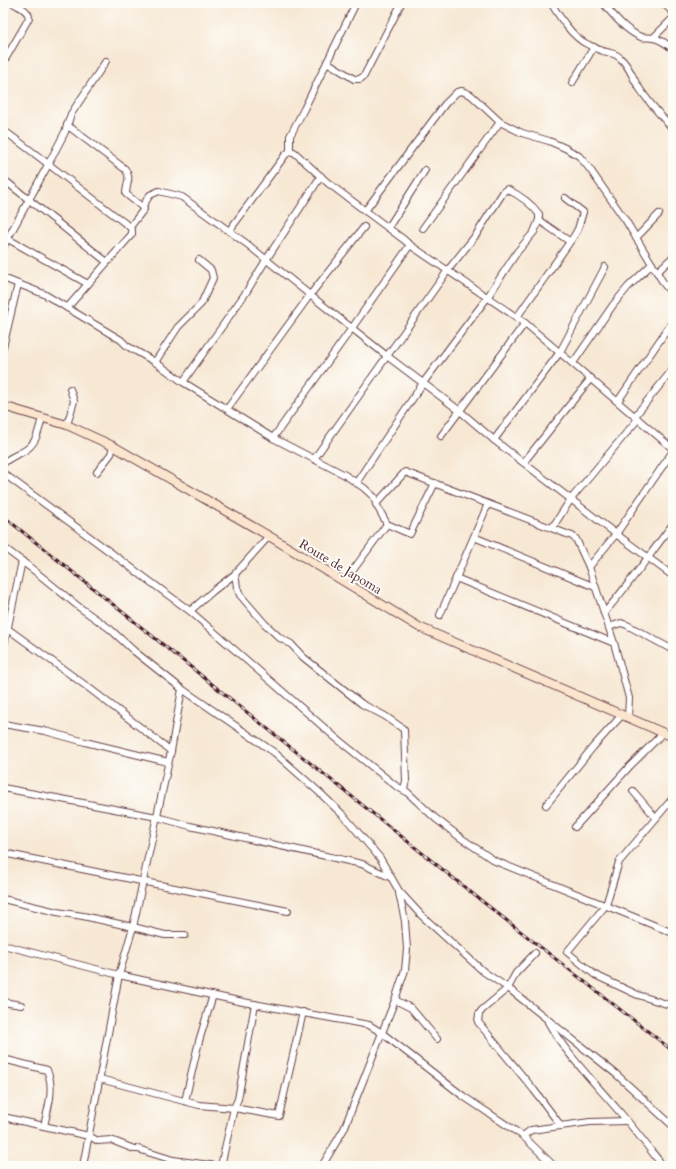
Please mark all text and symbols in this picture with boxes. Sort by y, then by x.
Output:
street label: Route de Japoma [296,535,386,599]

